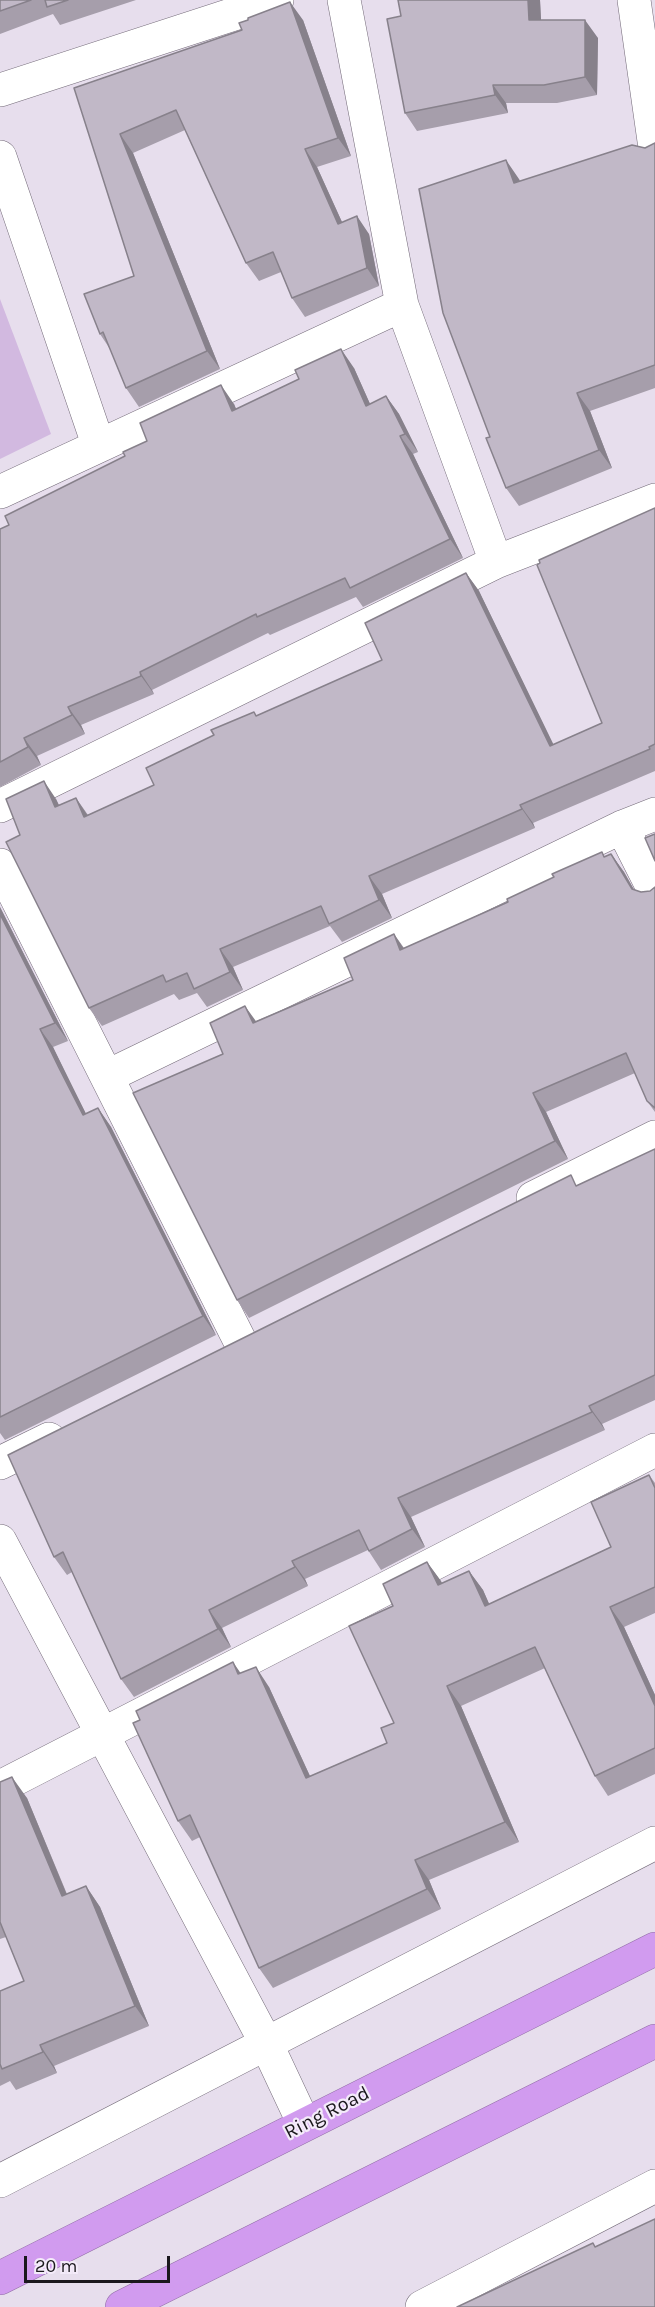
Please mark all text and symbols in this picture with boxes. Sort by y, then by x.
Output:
street label: Ring Road [280,2081,374,2145]
scale bar [27,2244,172,2282]
text: 20 m [35,2255,77,2277]

